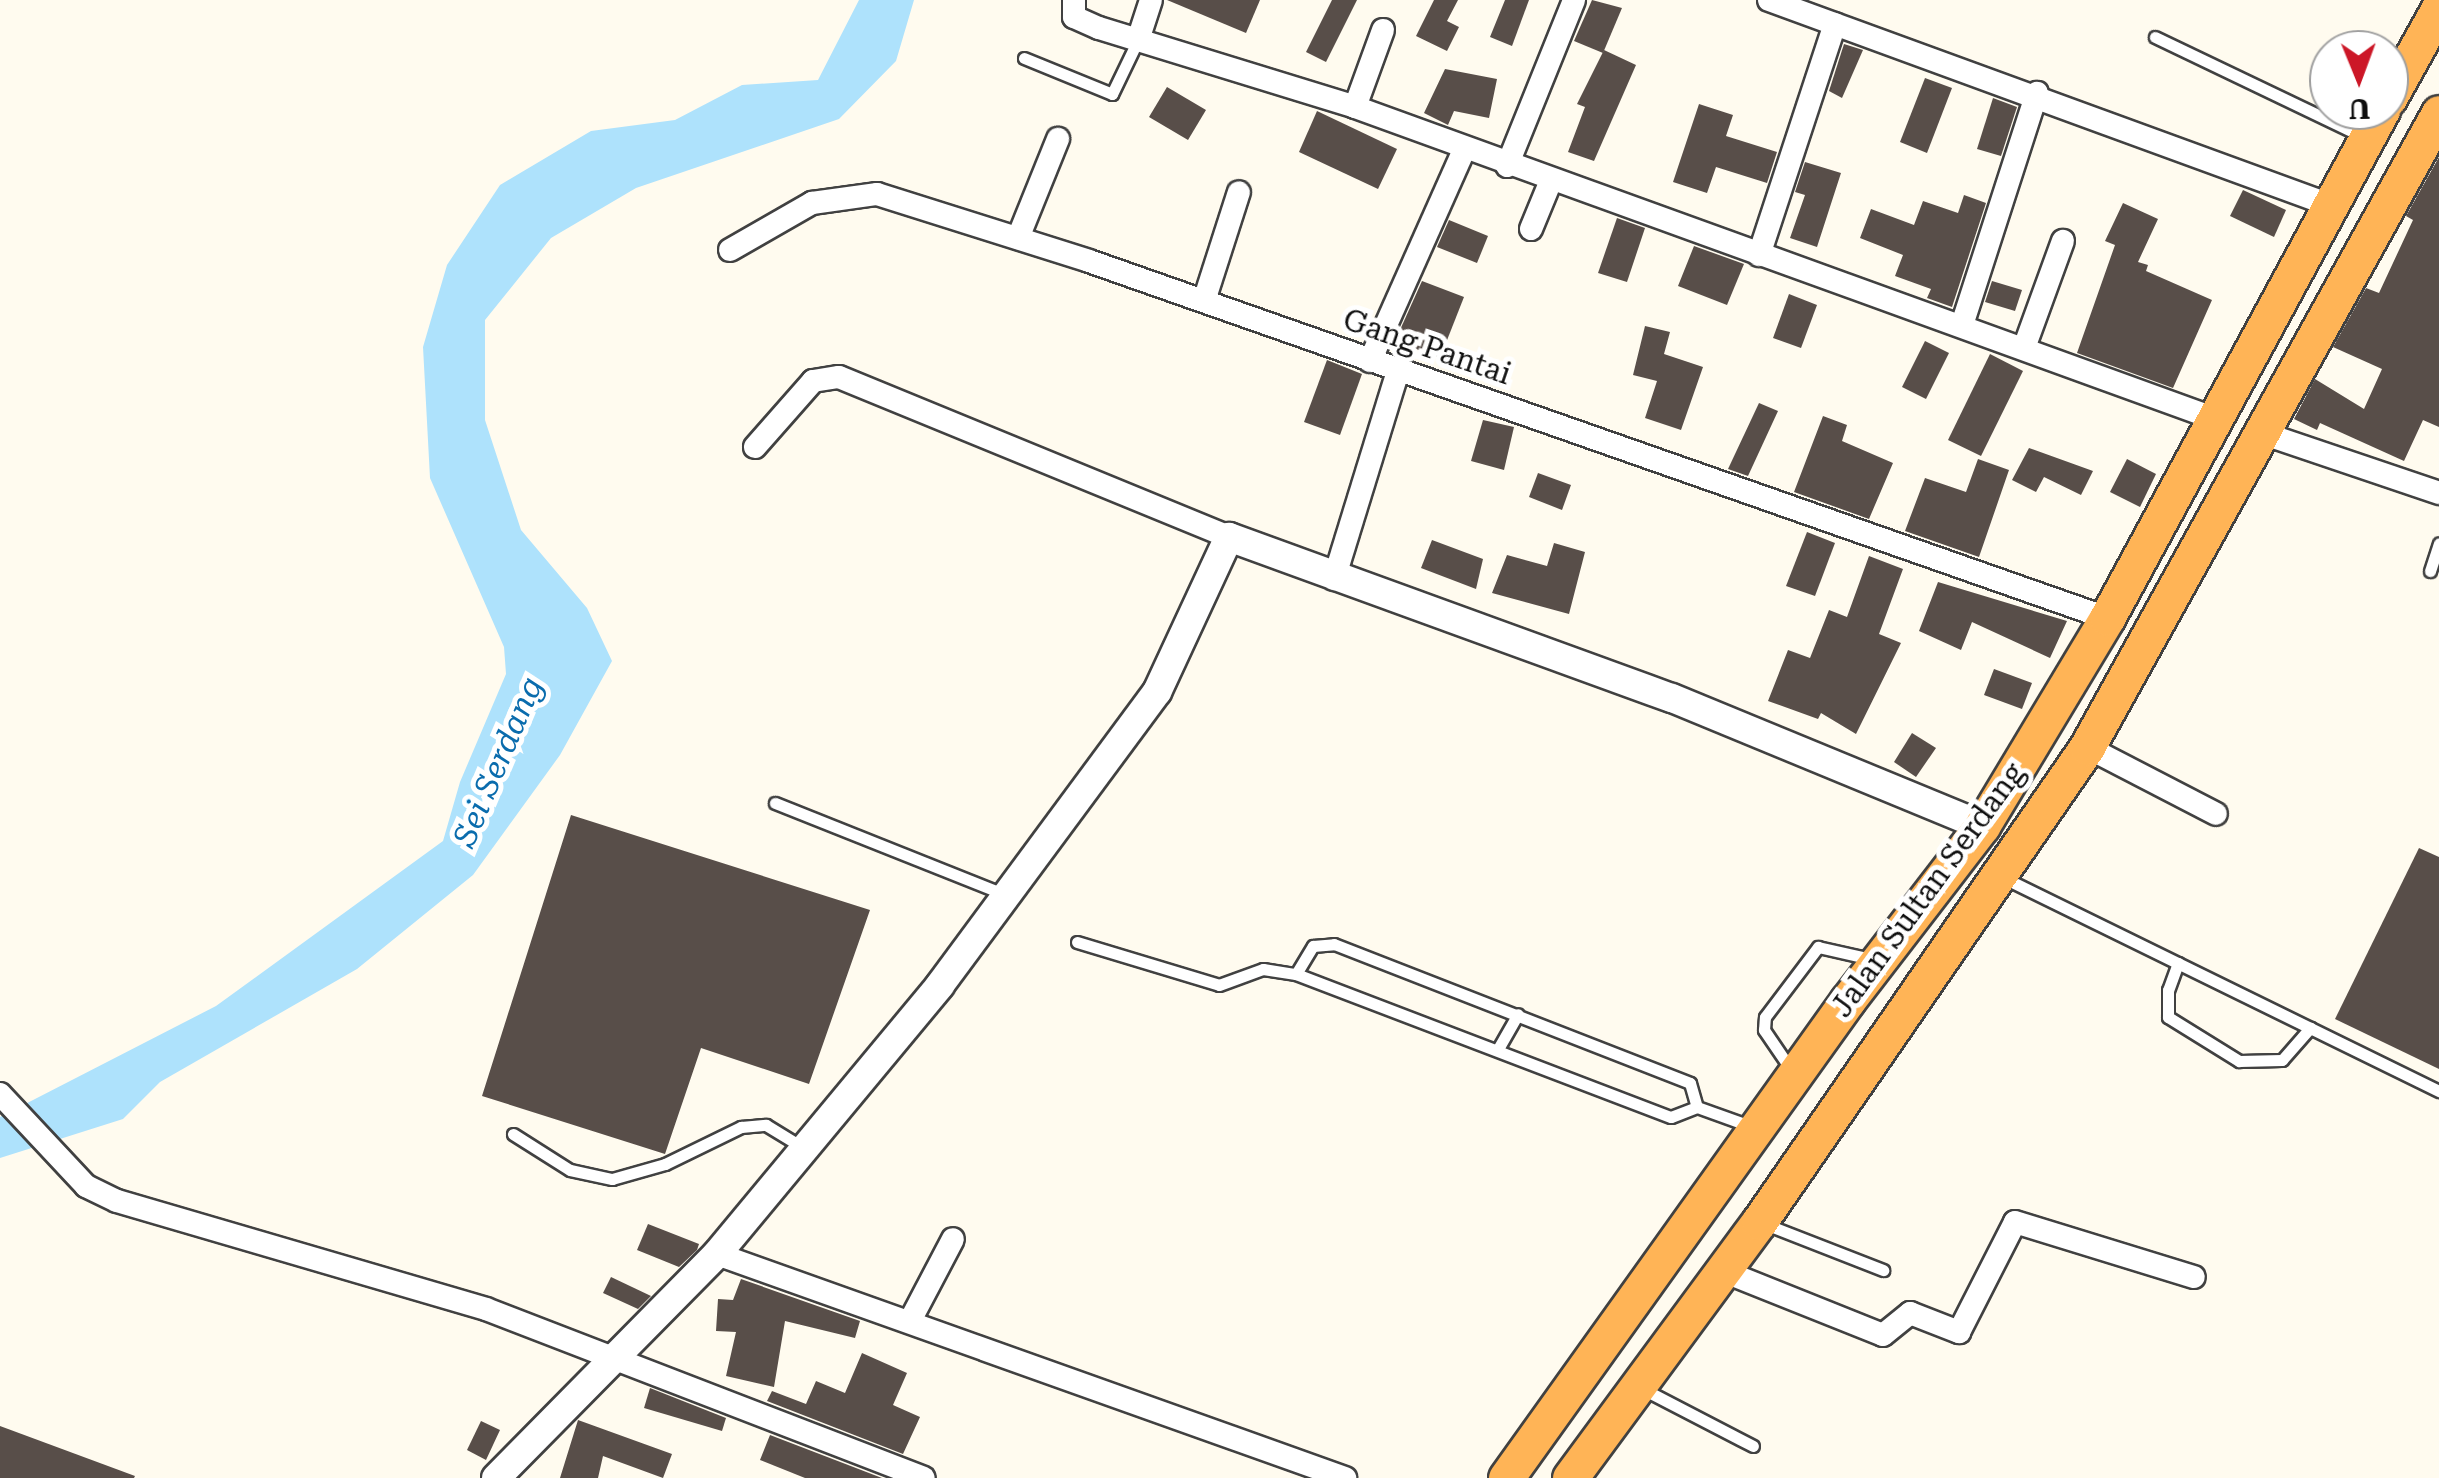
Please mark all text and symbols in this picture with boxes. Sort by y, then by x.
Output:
north arrow [2309,30,2409,130]
text: U [2348,92,2371,125]
street label: Gang Pantai [1338,301,1516,393]
water label: Sei Serdang [445,671,551,853]
street label: Jalan Sultan Serdang [1824,756,2032,1024]

